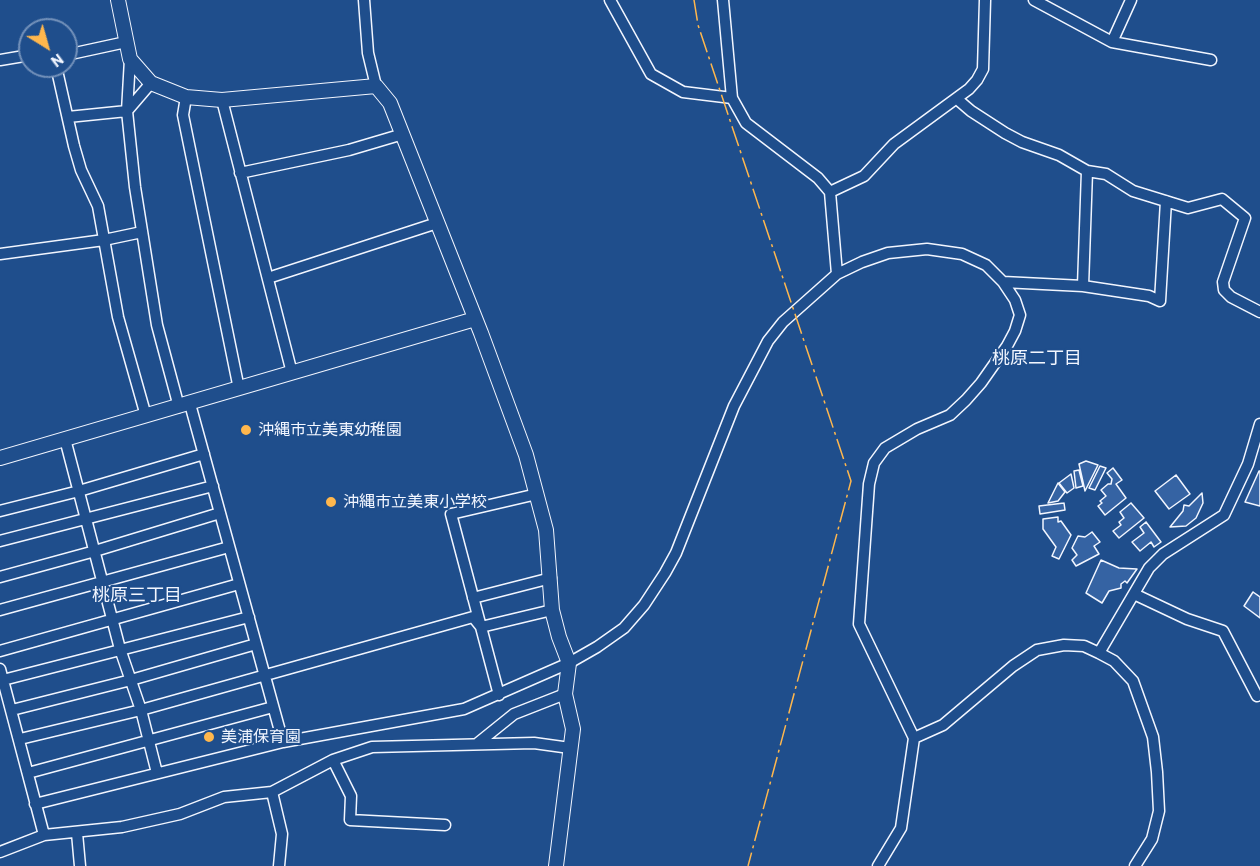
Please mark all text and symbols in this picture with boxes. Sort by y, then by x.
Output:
north arrow [18,18,78,78]
text: N [48,50,68,72]
district label: 桃原二丁目 [992,347,1082,369]
place label: 沖縄市立美東幼稚園 [258,420,402,440]
marker: 沖縄市立美東幼稚園 [239,423,253,437]
place label: 沖縄市立美東小学校 [343,492,487,512]
marker: 沖縄市立美東小学校 [324,495,338,509]
district label: 桃原三丁目 [92,584,182,606]
place label: 美浦保育園 [221,727,301,747]
marker: 美浦保育園 [202,730,216,744]

